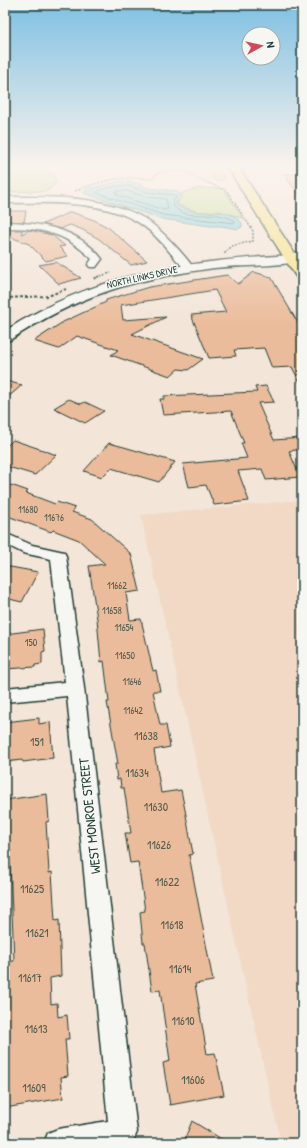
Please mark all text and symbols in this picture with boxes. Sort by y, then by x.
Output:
north arrow [241,26,281,66]
text: N [264,41,278,49]
street label: NORTH LINKS DRIVE [105,262,179,291]
house number: 11680 [18,503,39,516]
house number: 11676 [44,511,64,524]
house number: 11662 [107,579,127,592]
house number: 11658 [102,604,122,617]
house number: 11654 [114,621,134,634]
house number: 150 [25,636,38,649]
house number: 11650 [115,649,135,662]
house number: 11646 [123,675,142,688]
house number: 11642 [123,704,143,717]
house number: 11638 [134,727,158,744]
house number: 151 [30,733,44,750]
street label: WEST MONROE STREET [73,757,105,875]
house number: 11634 [125,764,149,781]
house number: 11630 [144,798,168,815]
house number: 11626 [147,836,171,853]
house number: 11622 [155,873,180,890]
house number: 11625 [20,880,44,897]
house number: 11618 [160,916,184,933]
house number: 11621 [25,924,49,941]
house number: 11614 [169,960,192,977]
house number: 11617 [18,969,42,986]
house number: 11610 [171,1012,195,1029]
house number: 11613 [24,1020,48,1037]
house number: 11606 [181,1071,205,1088]
house number: 11609 [22,1079,46,1096]

